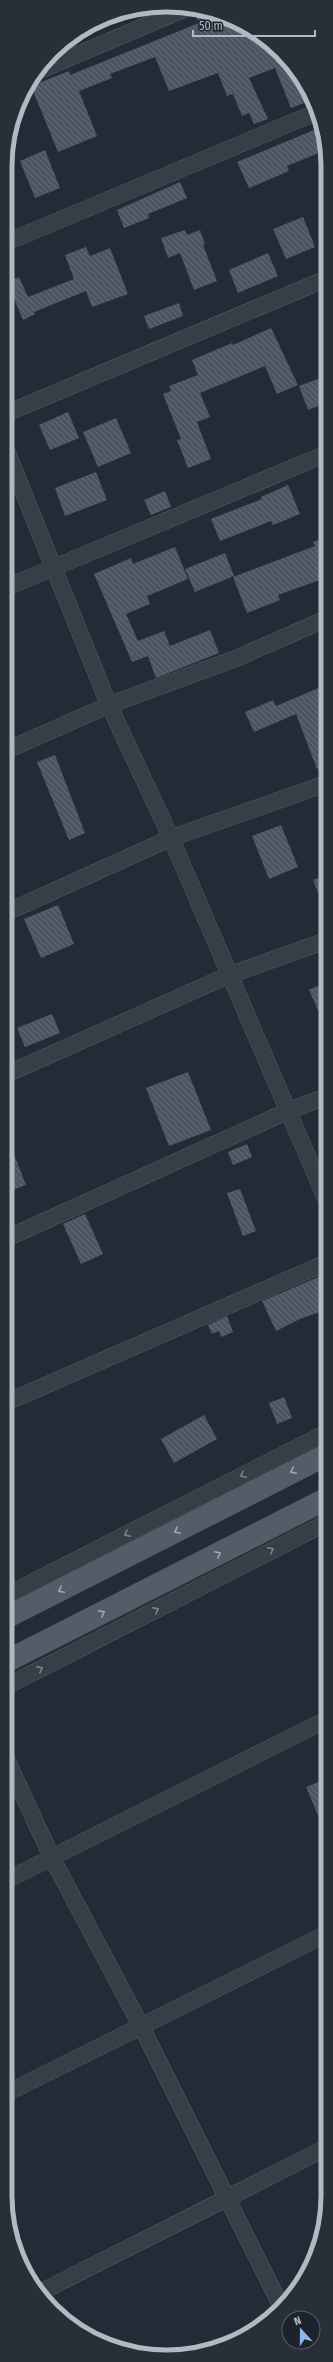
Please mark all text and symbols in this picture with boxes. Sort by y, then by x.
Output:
scale bar [193,12,315,38]
text: 50 m [199,19,223,33]
one-way arrow [290,1467,297,1474]
one-way arrow [240,1470,247,1478]
one-way arrow [174,1526,181,1533]
one-way arrow [124,1529,131,1537]
one-way arrow [267,1548,275,1555]
one-way arrow [214,1551,221,1558]
one-way arrow [58,1585,66,1592]
one-way arrow [151,1607,159,1615]
one-way arrow [98,1610,105,1617]
one-way arrow [36,1666,43,1674]
north arrow [281,2310,321,2350]
text: N [292,2314,303,2328]

